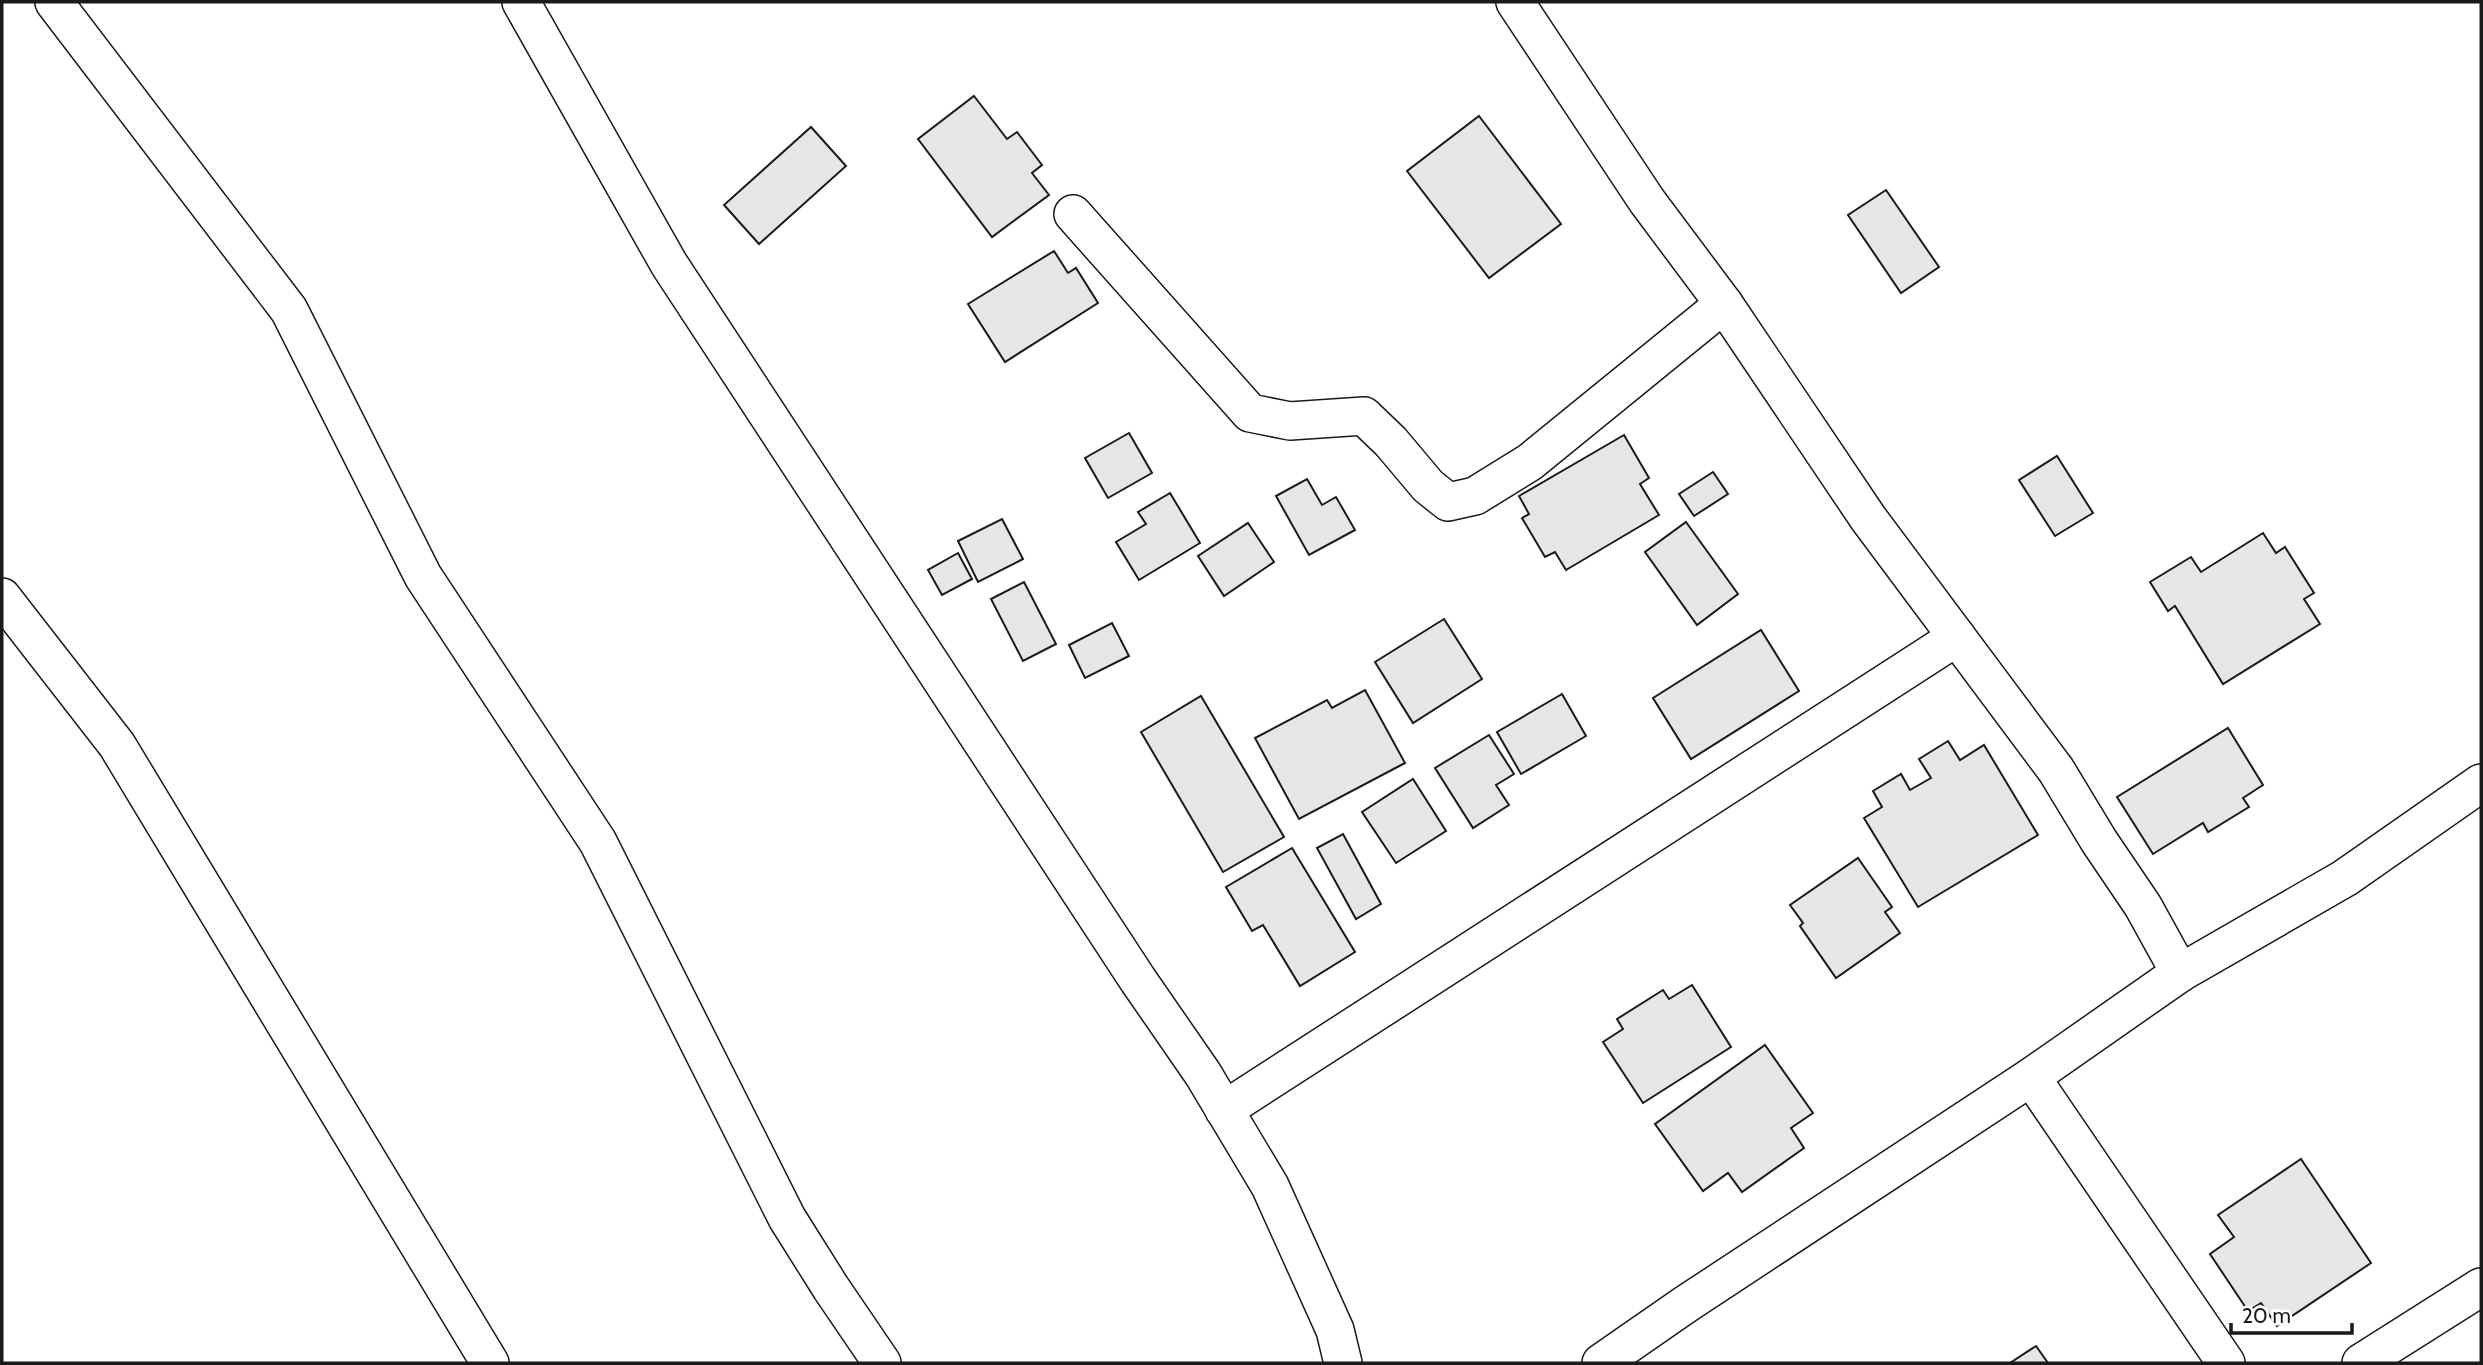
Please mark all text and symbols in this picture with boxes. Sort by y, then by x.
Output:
scale bar [2231,1292,2352,1336]
text: 20 m [2242,1303,2291,1328]

